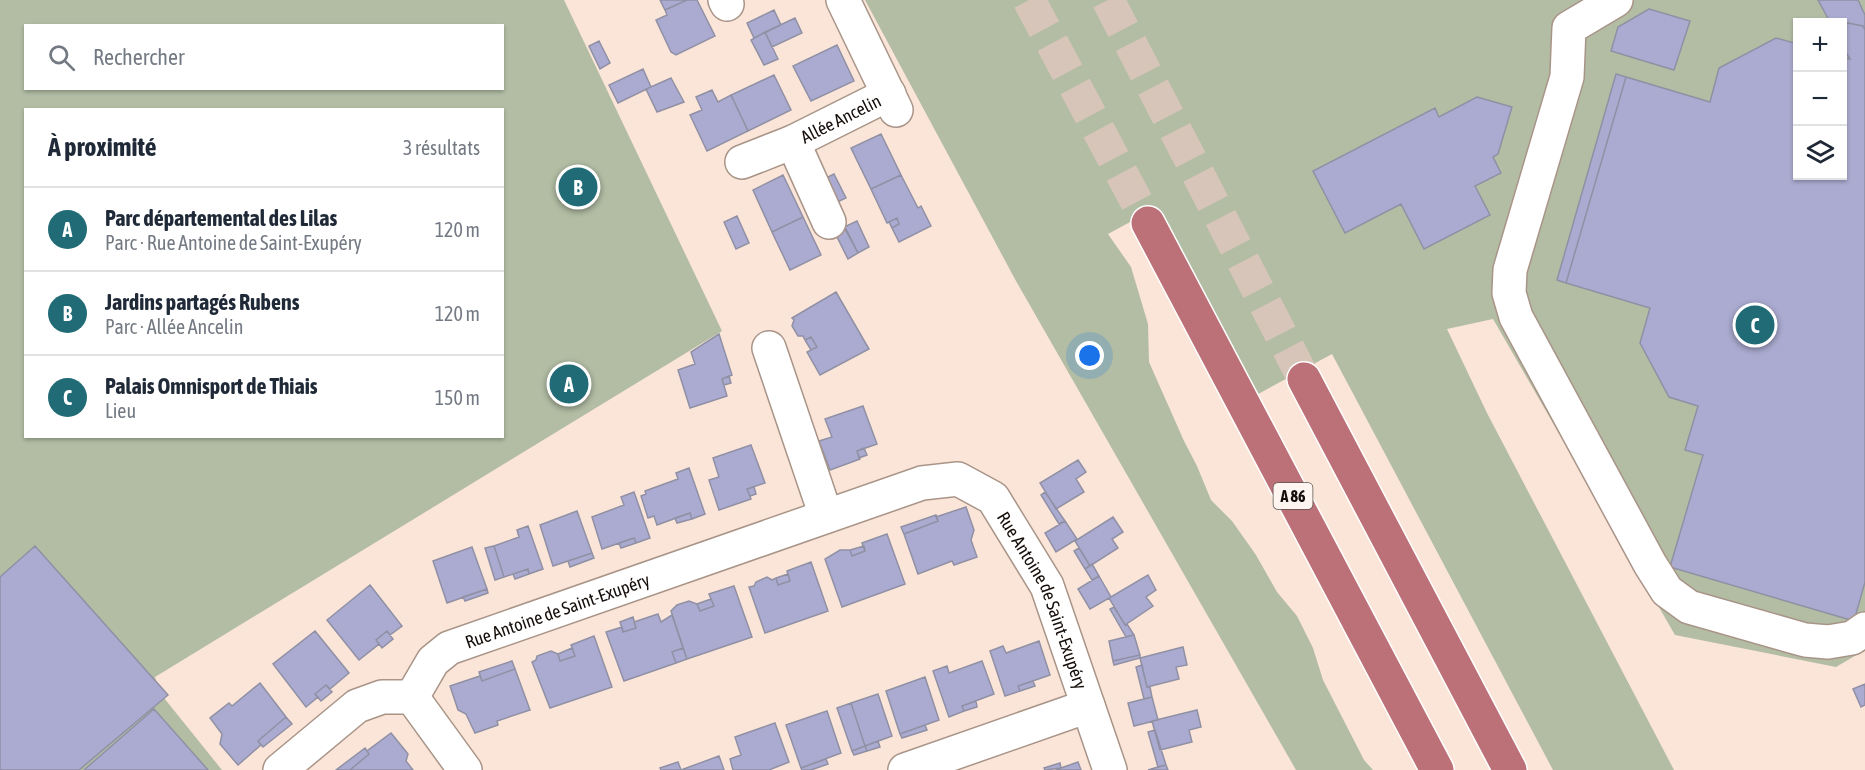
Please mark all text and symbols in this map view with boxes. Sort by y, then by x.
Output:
map controls [1793,18,1847,180]
button: + [1793,18,1847,72]
search box [24,24,504,90]
icon: search [45,41,78,74]
text: Rechercher [93,44,184,70]
button: − [1793,72,1847,126]
street label: Allée Ancelin [797,89,884,147]
button: layers [1793,126,1847,180]
text: À proximité [48,132,156,162]
text: 3 résultats [403,136,480,159]
pin: B [558,164,598,210]
text: Parc départemental des Lilas [105,205,337,231]
text: A [63,218,72,241]
text: 120 m [435,218,480,241]
text: Parc · Rue Antoine de Saint-Exupéry [105,231,362,254]
text: Jardins partagés Rubens [105,289,299,315]
text: B [63,302,72,325]
text: 120 m [435,302,480,325]
pin: C [1736,302,1774,348]
text: Parc · Allée Ancelin [105,315,243,338]
your location [1075,341,1104,370]
pin: A [550,362,588,406]
text: Palais Omnisport de Thiais [105,373,317,399]
text: C [63,386,72,409]
text: 150 m [435,386,480,409]
text: Lieu [105,399,136,422]
road number: A 86 [1274,483,1312,509]
street label: Rue Antoine de Saint-Exupéry [993,508,1092,692]
street label: Rue Antoine de Saint-Exupéry [462,568,652,652]

